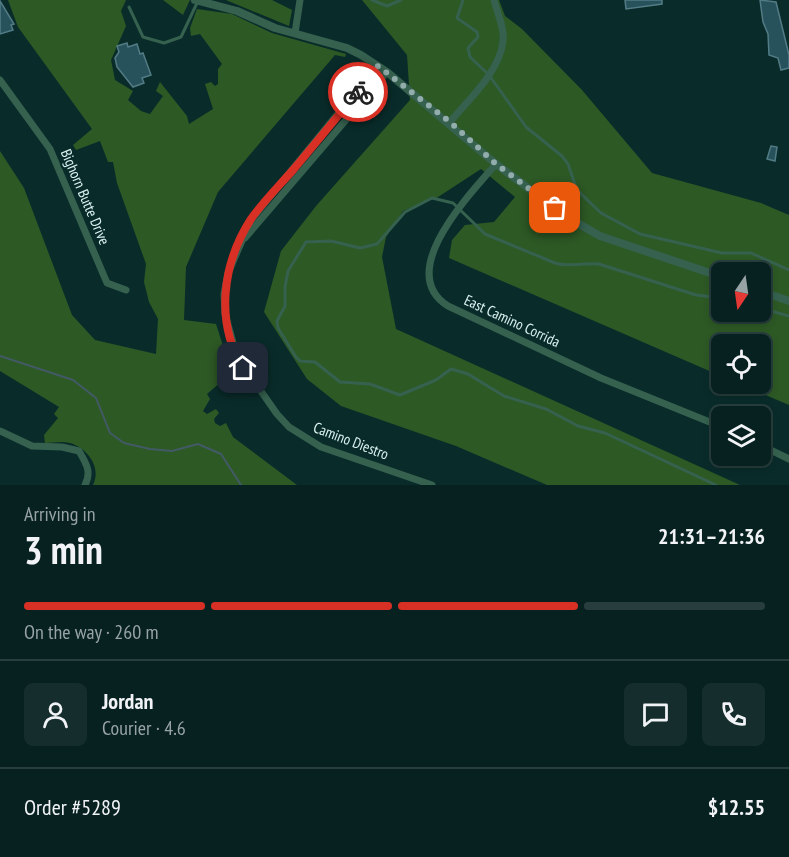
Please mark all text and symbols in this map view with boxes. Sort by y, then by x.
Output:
courier [328,62,388,122]
icon: bike [342,76,375,109]
street label: Bighorn Butte Drive [57,146,114,248]
pin [529,182,580,233]
icon: bag [538,191,571,224]
north arrow [711,262,771,322]
map controls [711,262,771,466]
street label: East Camino Corrida [461,290,563,351]
button: locate [711,334,771,394]
pin [217,342,268,393]
icon: home [226,351,259,384]
button: layers [711,406,771,466]
street label: Camino Diestro [311,417,391,464]
text: Arriving in [24,501,96,527]
text: 21:31–21:36 [658,522,765,550]
text: 3 min [24,524,103,575]
text: On the way · 260 m [24,619,159,645]
button: person [24,683,87,746]
button: chat [624,683,687,746]
button: phone [702,683,765,746]
text: Jordan [102,687,153,715]
text: Courier · 4.6 [102,715,186,741]
text: Order #5289 [24,793,121,821]
text: $12.55 [708,793,765,821]

